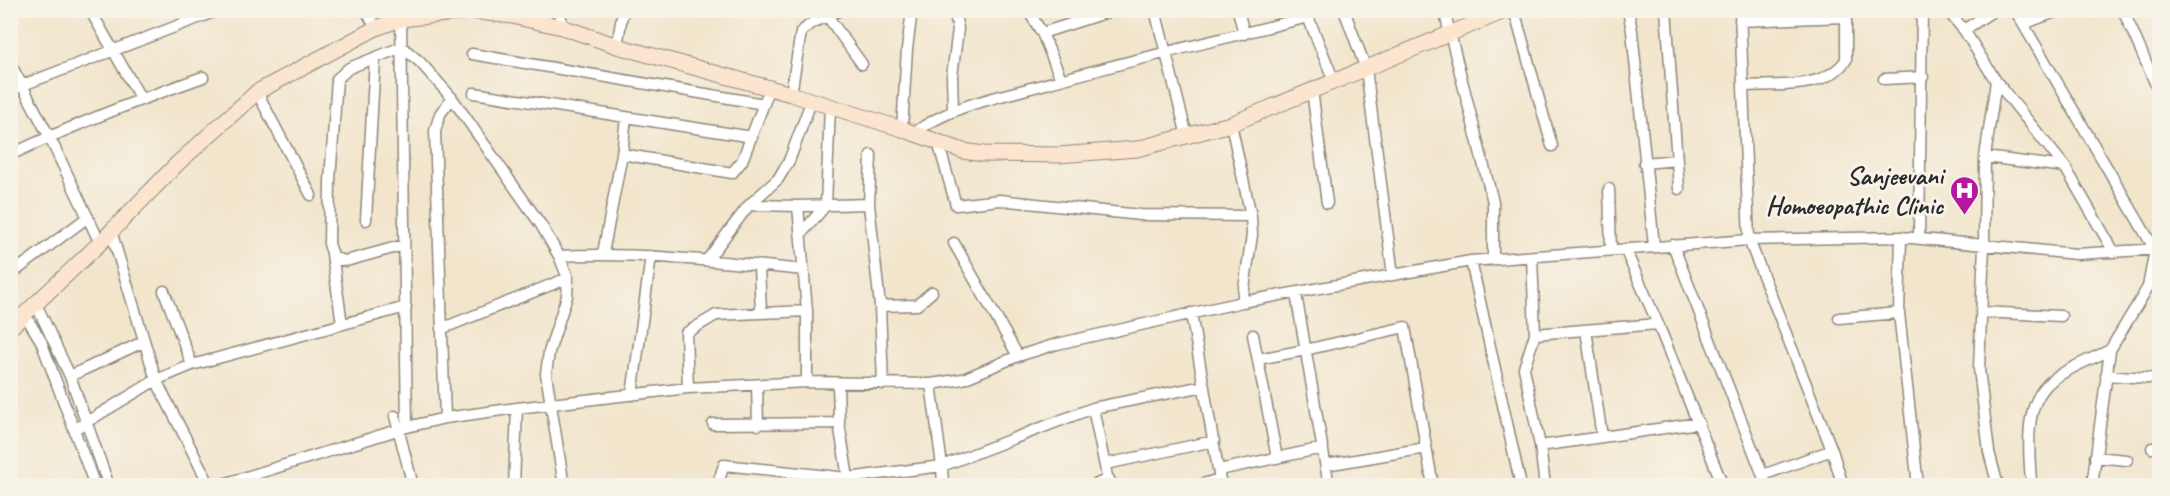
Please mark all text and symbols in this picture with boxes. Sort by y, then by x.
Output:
place label: Sanjeevani Homoeopathic Clinic [1766,159,1946,222]
hospital icon: Sanjeevani Homoeopathic Clinic [1948,174,1980,216]

